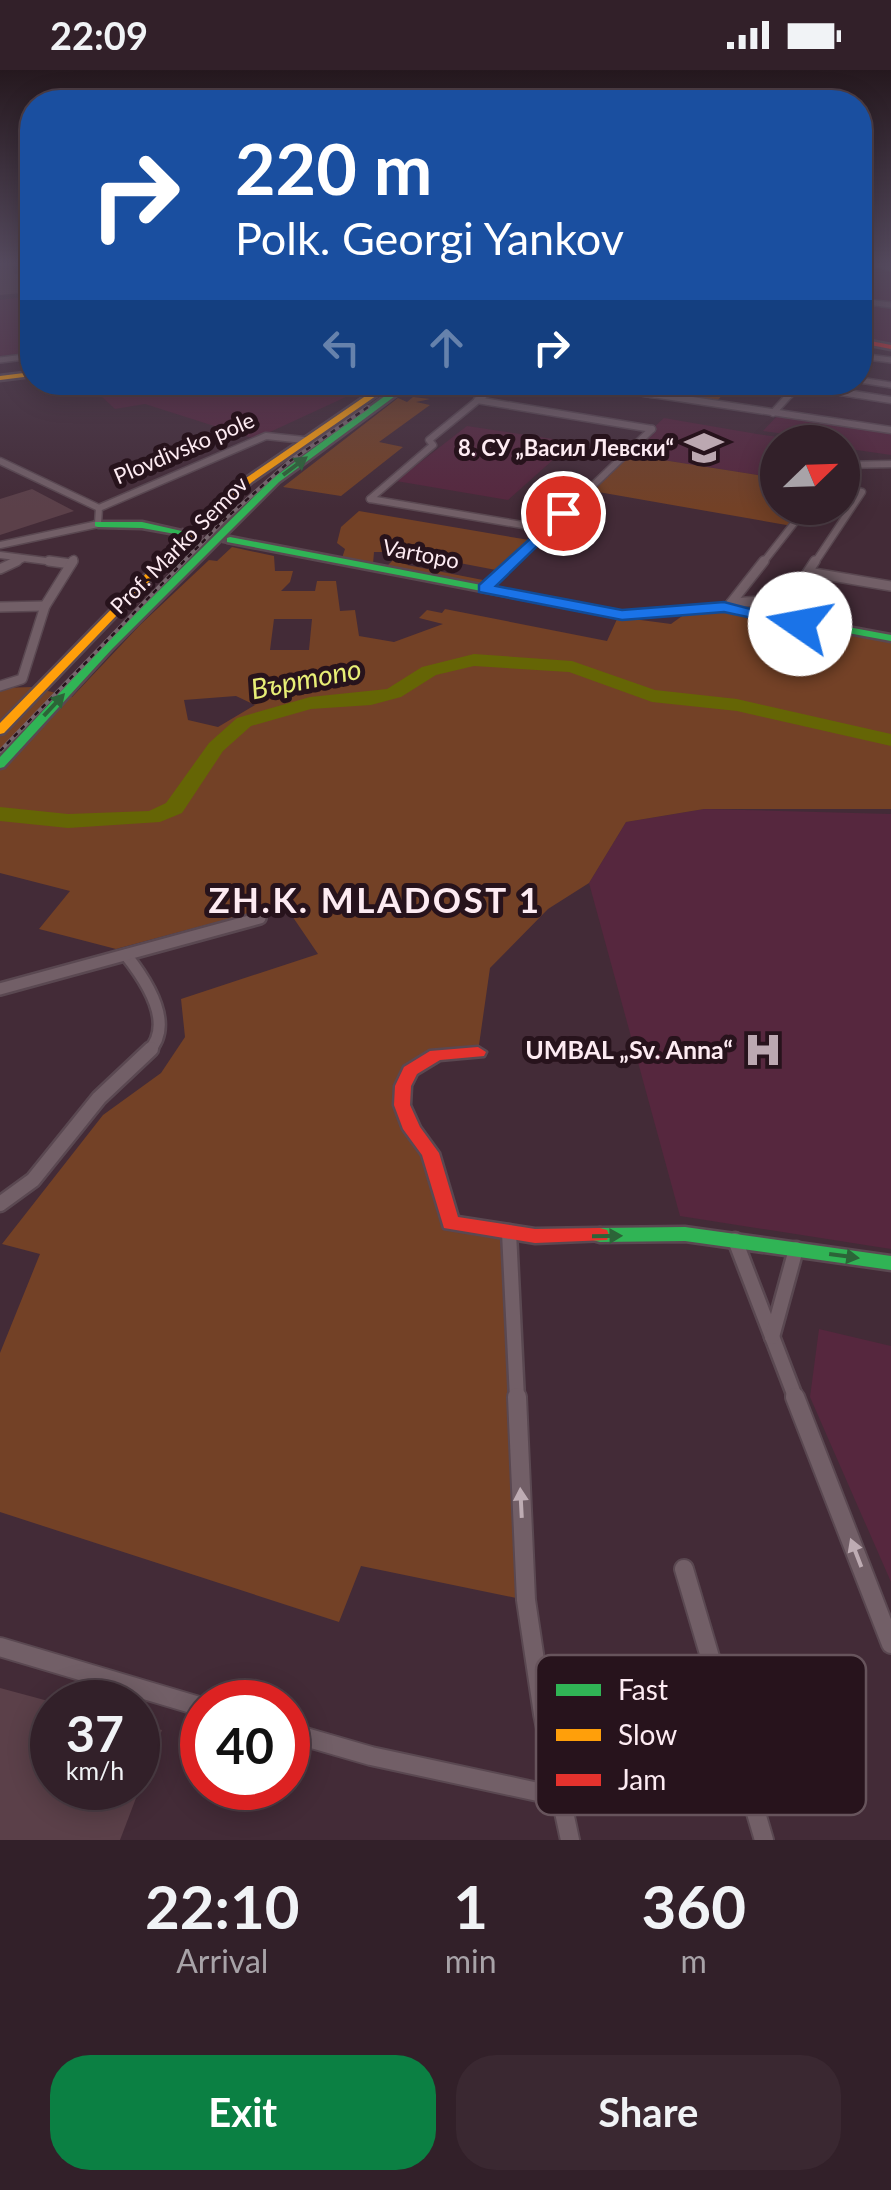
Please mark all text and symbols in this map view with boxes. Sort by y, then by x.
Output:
text: 22:09 [50,12,148,58]
text: 220 m [235,126,432,210]
icon: right [70,130,200,260]
text: Polk. Georgi Yankov [235,211,624,265]
icon: left [314,320,369,375]
icon: ahead [419,320,474,375]
icon: right [524,320,579,375]
street label: Plovdivsko pole [109,406,258,489]
north arrow [760,425,860,525]
map controls [760,425,860,525]
school or university icon: 8. СУ „Васил Левски“ [683,427,725,469]
place label: 8. СУ „Васил Левски“ [458,434,674,461]
one-way arrow [282,456,308,476]
street label: Prof. Marko Semov [104,470,254,619]
pin [521,471,606,556]
icon: arrive [536,486,591,541]
street label: Vartopo [381,533,462,574]
position arrow [748,572,852,676]
water label: Въртопо [248,651,364,705]
one-way arrow [42,694,65,718]
district label: ZH.K. MLADOST 1 [208,878,542,920]
hospital icon: UMBAL „Sv. Anna“ [742,1029,784,1071]
place label: UMBAL „Sv. Anna“ [525,1034,733,1064]
one-way arrow [591,1227,623,1243]
one-way arrow [828,1249,860,1265]
one-way arrow [513,1487,529,1519]
one-way arrow [847,1538,863,1568]
legend [536,1655,866,1815]
text: Fast [618,1672,668,1706]
speed limit sign: 40 [180,1680,310,1810]
text: 37 [66,1703,124,1763]
text: Slow [618,1717,677,1751]
text: km/h [66,1755,124,1785]
text: Jam [618,1762,666,1796]
text: 22:10 [145,1870,300,1942]
text: 1 [453,1870,488,1942]
text: 360 [642,1870,746,1942]
text: Arrival [176,1941,268,1980]
text: min [445,1941,497,1980]
text: m [681,1941,707,1980]
button: Exit [50,2055,436,2170]
button: Share [456,2055,841,2170]

